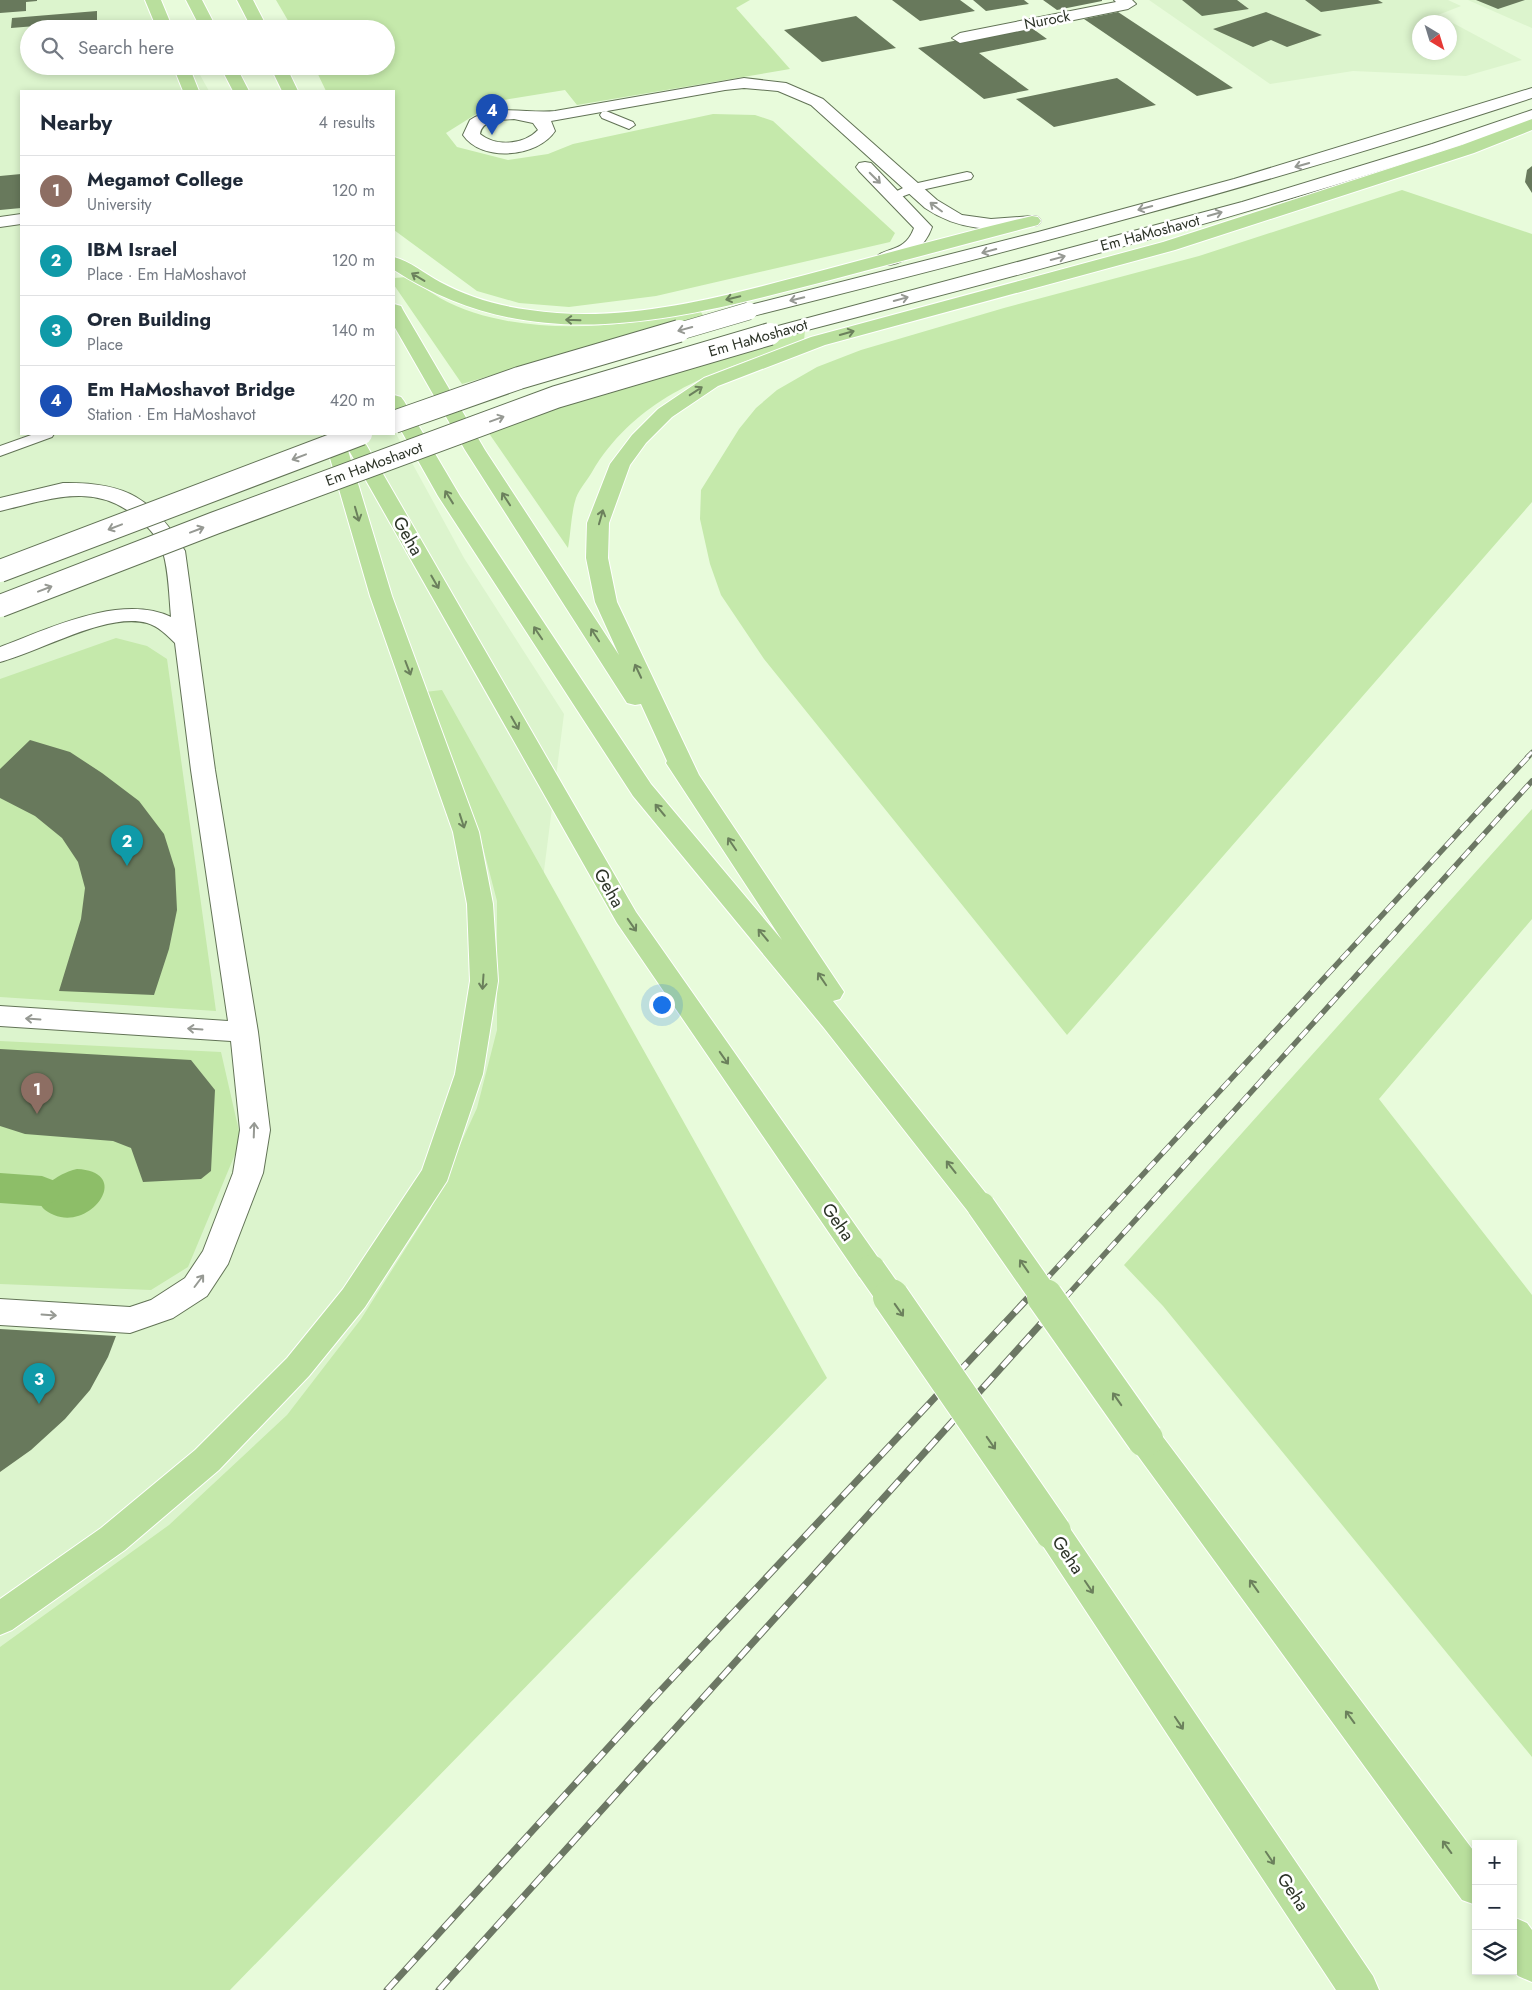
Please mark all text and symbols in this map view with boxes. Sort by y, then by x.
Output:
street label: Nurock [1022,5,1072,35]
north arrow [1412,15,1457,60]
search box [20,20,395,75]
icon: search [38,34,66,62]
text: Search here [78,34,174,61]
pin: 4 [476,94,508,135]
text: Nearby [40,108,112,138]
text: 4 results [319,111,375,134]
one-way arrow [1294,161,1310,170]
text: Megamot College [87,166,243,193]
one-way arrow [869,171,881,184]
text: 1 [52,179,60,202]
text: 120 m [332,179,375,202]
text: University [87,193,152,216]
one-way arrow [929,202,943,212]
one-way arrow [1138,204,1154,214]
street label: Em HaMoshavot [1098,209,1202,257]
one-way arrow [1207,209,1223,219]
text: IBM Israel [87,236,177,263]
one-way arrow [981,247,997,256]
text: 2 [51,249,61,272]
text: 120 m [332,249,375,272]
one-way arrow [1050,252,1066,262]
text: Place · Em HaMoshavot [87,263,246,286]
one-way arrow [412,272,426,282]
one-way arrow [726,293,742,303]
one-way arrow [893,294,909,303]
one-way arrow [790,295,806,304]
text: Oren Building [87,306,211,333]
street label: Em HaMoshavot [706,313,810,363]
one-way arrow [565,315,581,324]
text: 3 [51,319,61,342]
text: 140 m [332,319,375,342]
one-way arrow [677,325,693,334]
one-way arrow [839,327,855,337]
text: Place [87,333,123,356]
text: Em HaMoshavot Bridge [87,376,295,403]
one-way arrow [688,386,702,396]
text: 4 [50,389,62,412]
text: 420 m [330,389,375,412]
text: Station · Em HaMoshavot [87,403,256,426]
one-way arrow [489,414,504,423]
street label: Em HaMoshavot [322,436,426,492]
one-way arrow [292,453,308,462]
one-way arrow [444,491,454,505]
one-way arrow [501,492,511,506]
one-way arrow [352,506,362,522]
one-way arrow [596,509,606,525]
street label: Geha [386,512,430,560]
one-way arrow [108,523,123,532]
one-way arrow [189,525,204,534]
one-way arrow [430,575,440,589]
one-way arrow [37,584,53,593]
one-way arrow [533,627,543,641]
one-way arrow [589,628,600,642]
one-way arrow [404,660,413,675]
one-way arrow [633,664,643,679]
one-way arrow [511,716,521,730]
one-way arrow [654,804,665,817]
one-way arrow [458,813,468,829]
pin: 2 [111,825,143,866]
one-way arrow [726,837,737,851]
street label: Geha [587,864,631,912]
one-way arrow [627,918,637,932]
one-way arrow [758,929,769,942]
one-way arrow [478,973,487,989]
one-way arrow [817,973,827,987]
your location [649,992,675,1018]
one-way arrow [25,1014,41,1023]
one-way arrow [187,1024,203,1033]
one-way arrow [719,1051,729,1065]
pin: 1 [21,1073,53,1114]
one-way arrow [249,1123,258,1139]
one-way arrow [946,1161,957,1174]
street label: Geha [815,1198,861,1246]
one-way arrow [1019,1260,1029,1274]
one-way arrow [194,1274,204,1288]
one-way arrow [894,1302,904,1316]
one-way arrow [40,1311,56,1320]
pin: 3 [23,1363,55,1404]
one-way arrow [1112,1392,1122,1406]
one-way arrow [986,1436,996,1450]
street label: Geha [1046,1531,1090,1579]
one-way arrow [1084,1580,1094,1594]
one-way arrow [1248,1580,1259,1593]
one-way arrow [1345,1710,1355,1724]
one-way arrow [1175,1715,1185,1729]
one-way arrow [1442,1840,1452,1854]
map controls [1472,1840,1517,1975]
button: + [1472,1840,1517,1885]
one-way arrow [1265,1850,1275,1864]
street label: Geha [1271,1868,1315,1916]
button: − [1472,1885,1517,1930]
button: layers [1472,1930,1517,1975]

